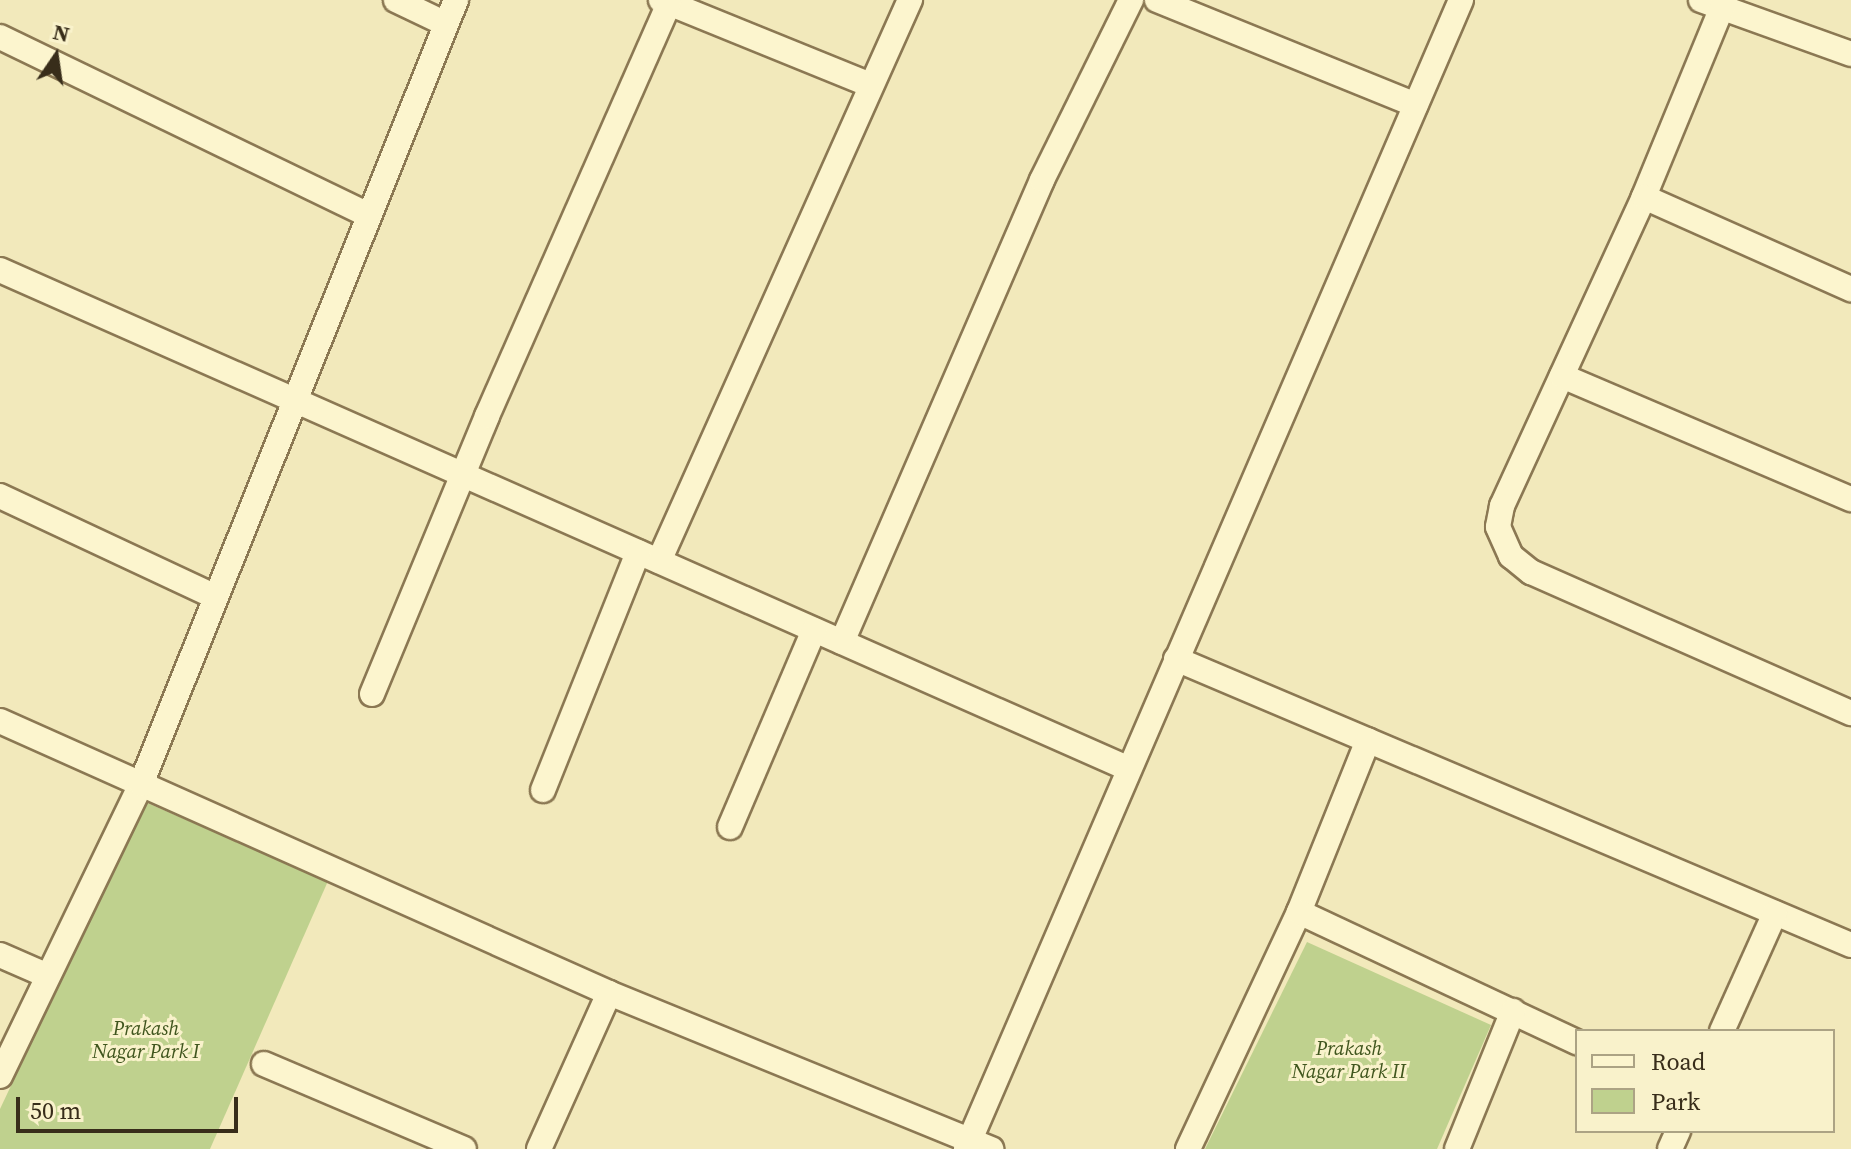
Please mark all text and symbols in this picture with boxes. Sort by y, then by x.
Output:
north arrow [16,16,96,96]
text: N [50,16,73,49]
park label: Prakash Nagar Park I [92,1016,200,1063]
legend [1575,1029,1835,1133]
park label: Prakash Nagar Park II [1292,1037,1406,1084]
text: Road [1651,1045,1705,1078]
scale bar [20,1081,242,1131]
text: Park [1651,1085,1700,1118]
text: 50 m [30,1094,81,1127]

